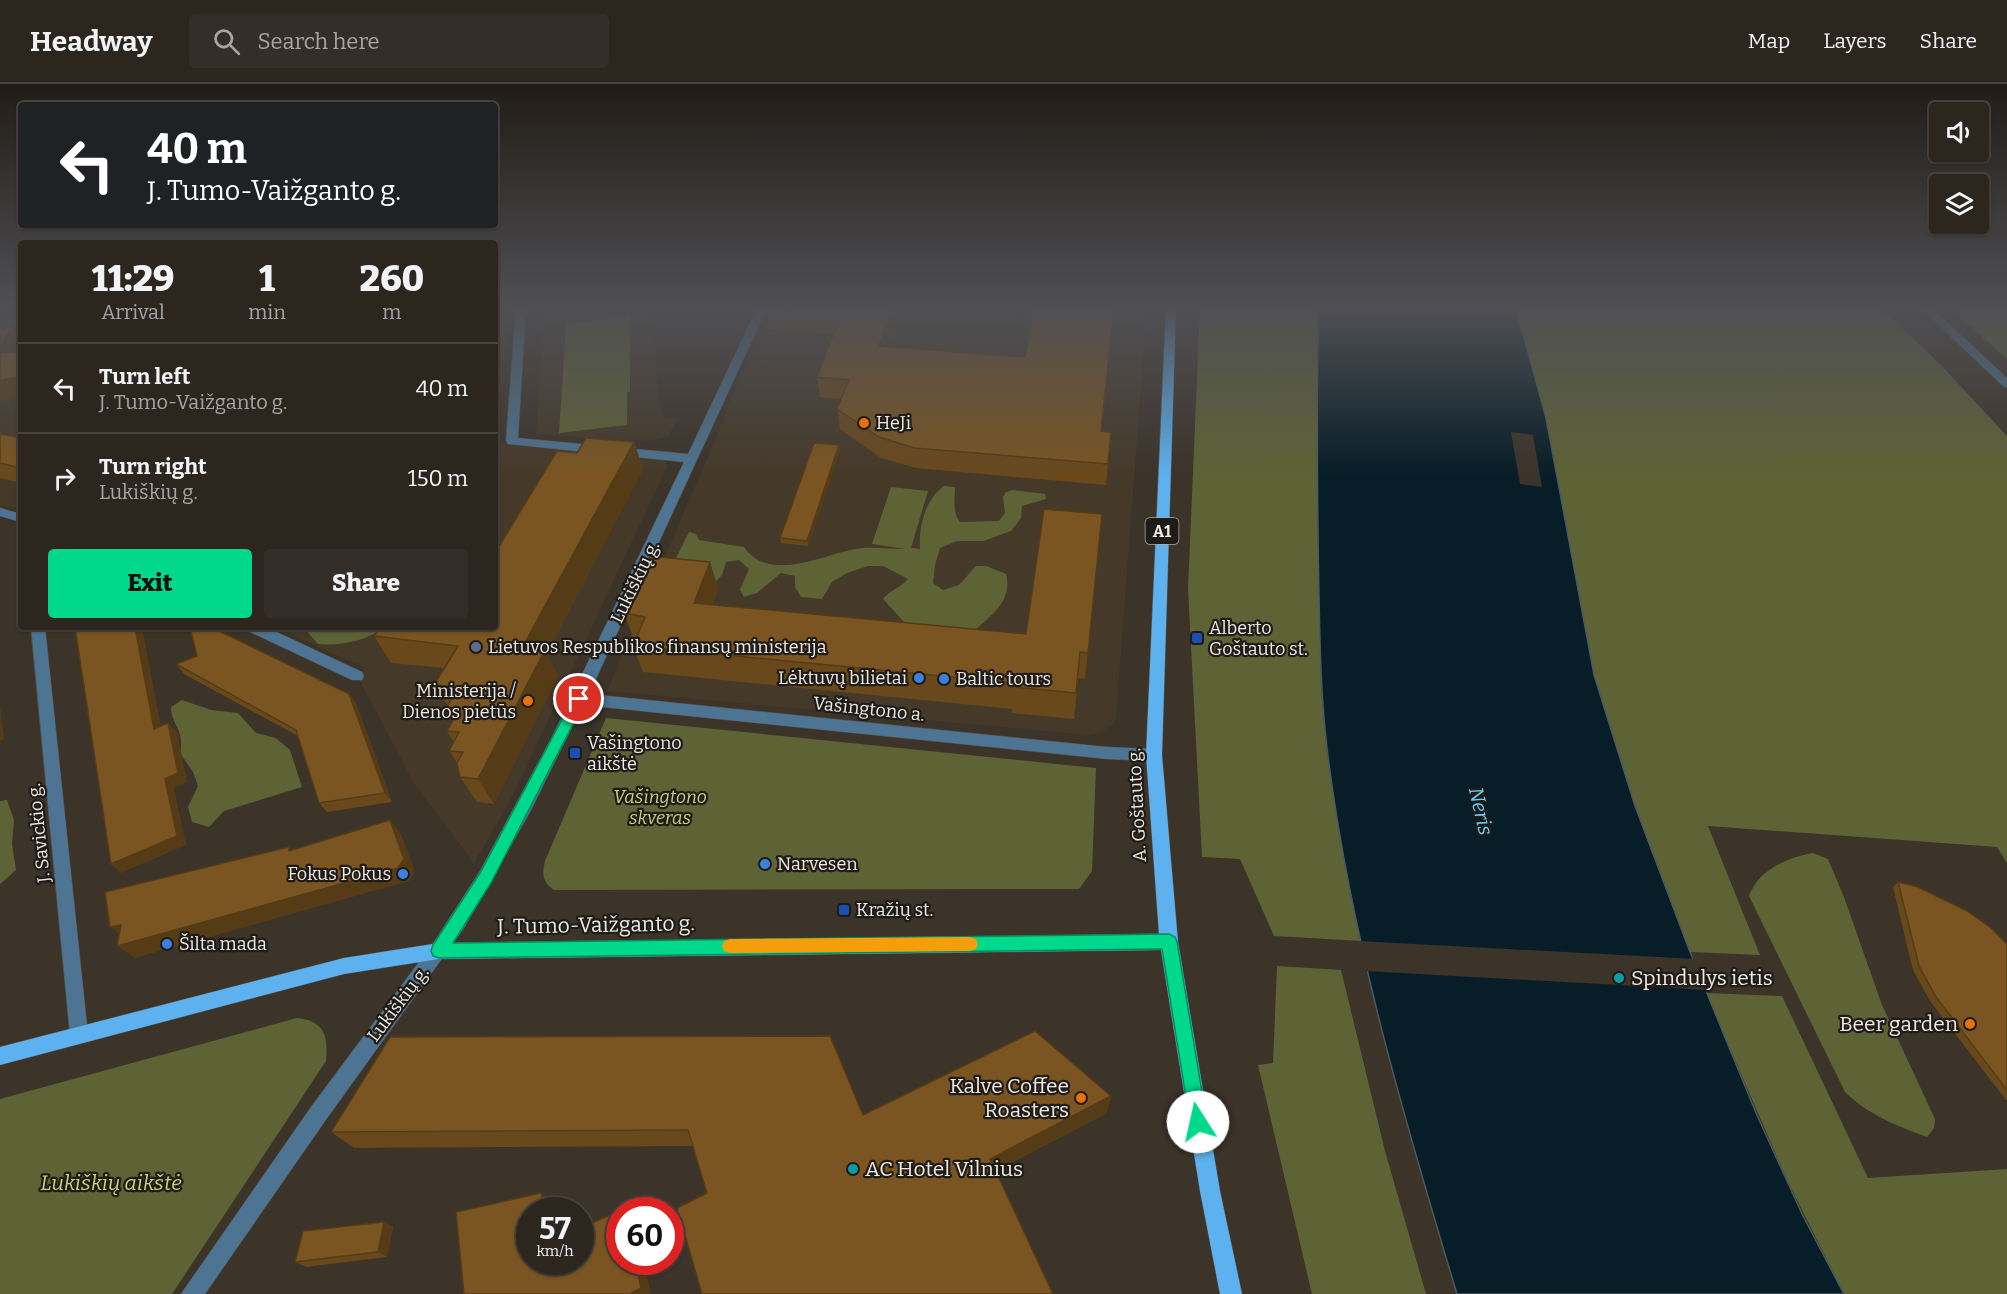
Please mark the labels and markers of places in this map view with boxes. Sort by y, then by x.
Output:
place label: HeJi [876,412,911,434]
marker: HeJi [857,416,871,430]
place label: Alberto Goštauto st. [1209,617,1308,660]
marker: Alberto Goštauto st. [1190,631,1204,645]
place label: Lietuvos Respublikos finansų ministerija [488,636,827,658]
marker: Lietuvos Respublikos finansų ministerija [469,640,483,654]
place label: Lėktuvų bilietai [778,667,907,689]
place label: Baltic tours [956,668,1051,690]
marker: Lėktuvų bilietai [912,671,926,685]
marker: Baltic tours [937,672,951,686]
pin [553,673,604,724]
place label: Ministerija / Dienos pietūs [402,680,516,723]
marker: Ministerija / Dienos pietūs [521,694,535,708]
place label: Vašingtono aikštė [587,732,682,775]
marker: Vašingtono aikštė [568,746,582,760]
place label: Narvesen [777,853,858,875]
marker: Narvesen [758,857,772,871]
place label: Fokus Pokus [288,863,391,885]
marker: Fokus Pokus [396,867,410,881]
place label: Kražių st. [856,899,933,921]
marker: Kražių st. [837,903,851,917]
place label: Šilta mada [179,933,267,955]
marker: Šilta mada [160,937,174,951]
place label: Spindulys ietis [1631,965,1773,991]
marker: Spindulys ietis [1612,971,1626,985]
place label: Beer garden [1839,1011,1958,1037]
marker: Beer garden [1963,1017,1977,1031]
place label: Kalve Coffee Roasters [949,1073,1069,1123]
marker: Kalve Coffee Roasters [1074,1091,1088,1105]
place label: AC Hotel Vilnius [865,1156,1023,1182]
marker: AC Hotel Vilnius [846,1162,860,1176]

